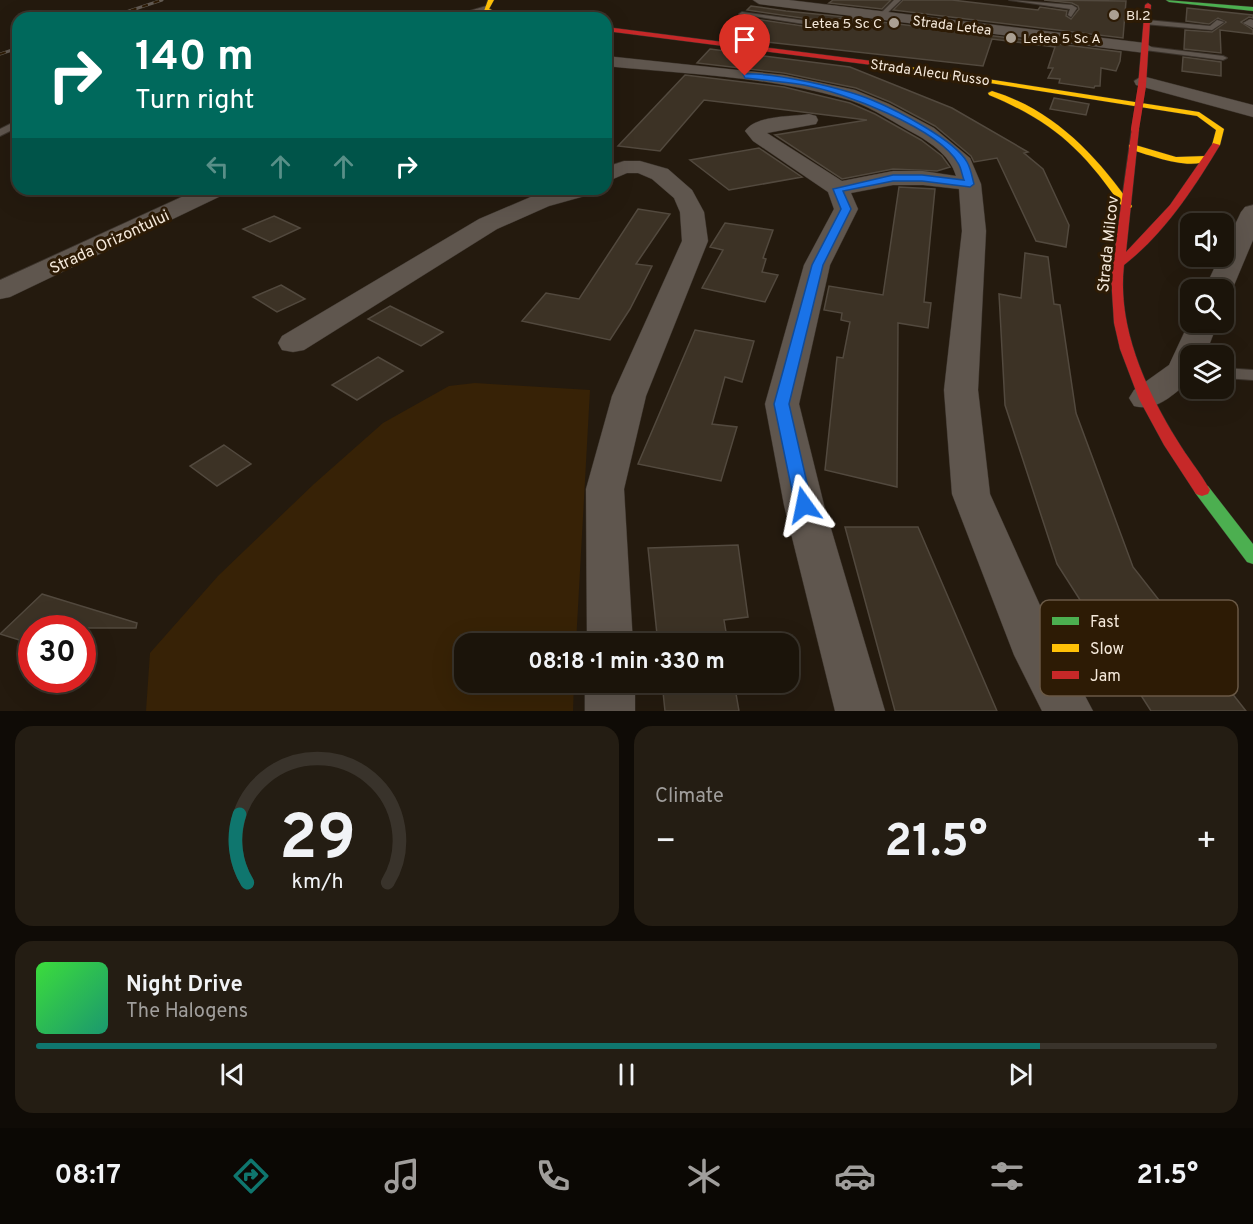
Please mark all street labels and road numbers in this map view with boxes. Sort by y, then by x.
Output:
street label: Strada Letea [911,13,992,40]
street label: Strada Alecu Russo [869,57,991,90]
street label: Strada Milcov [1094,195,1124,293]
street label: Strada Orizontului [47,206,173,279]

